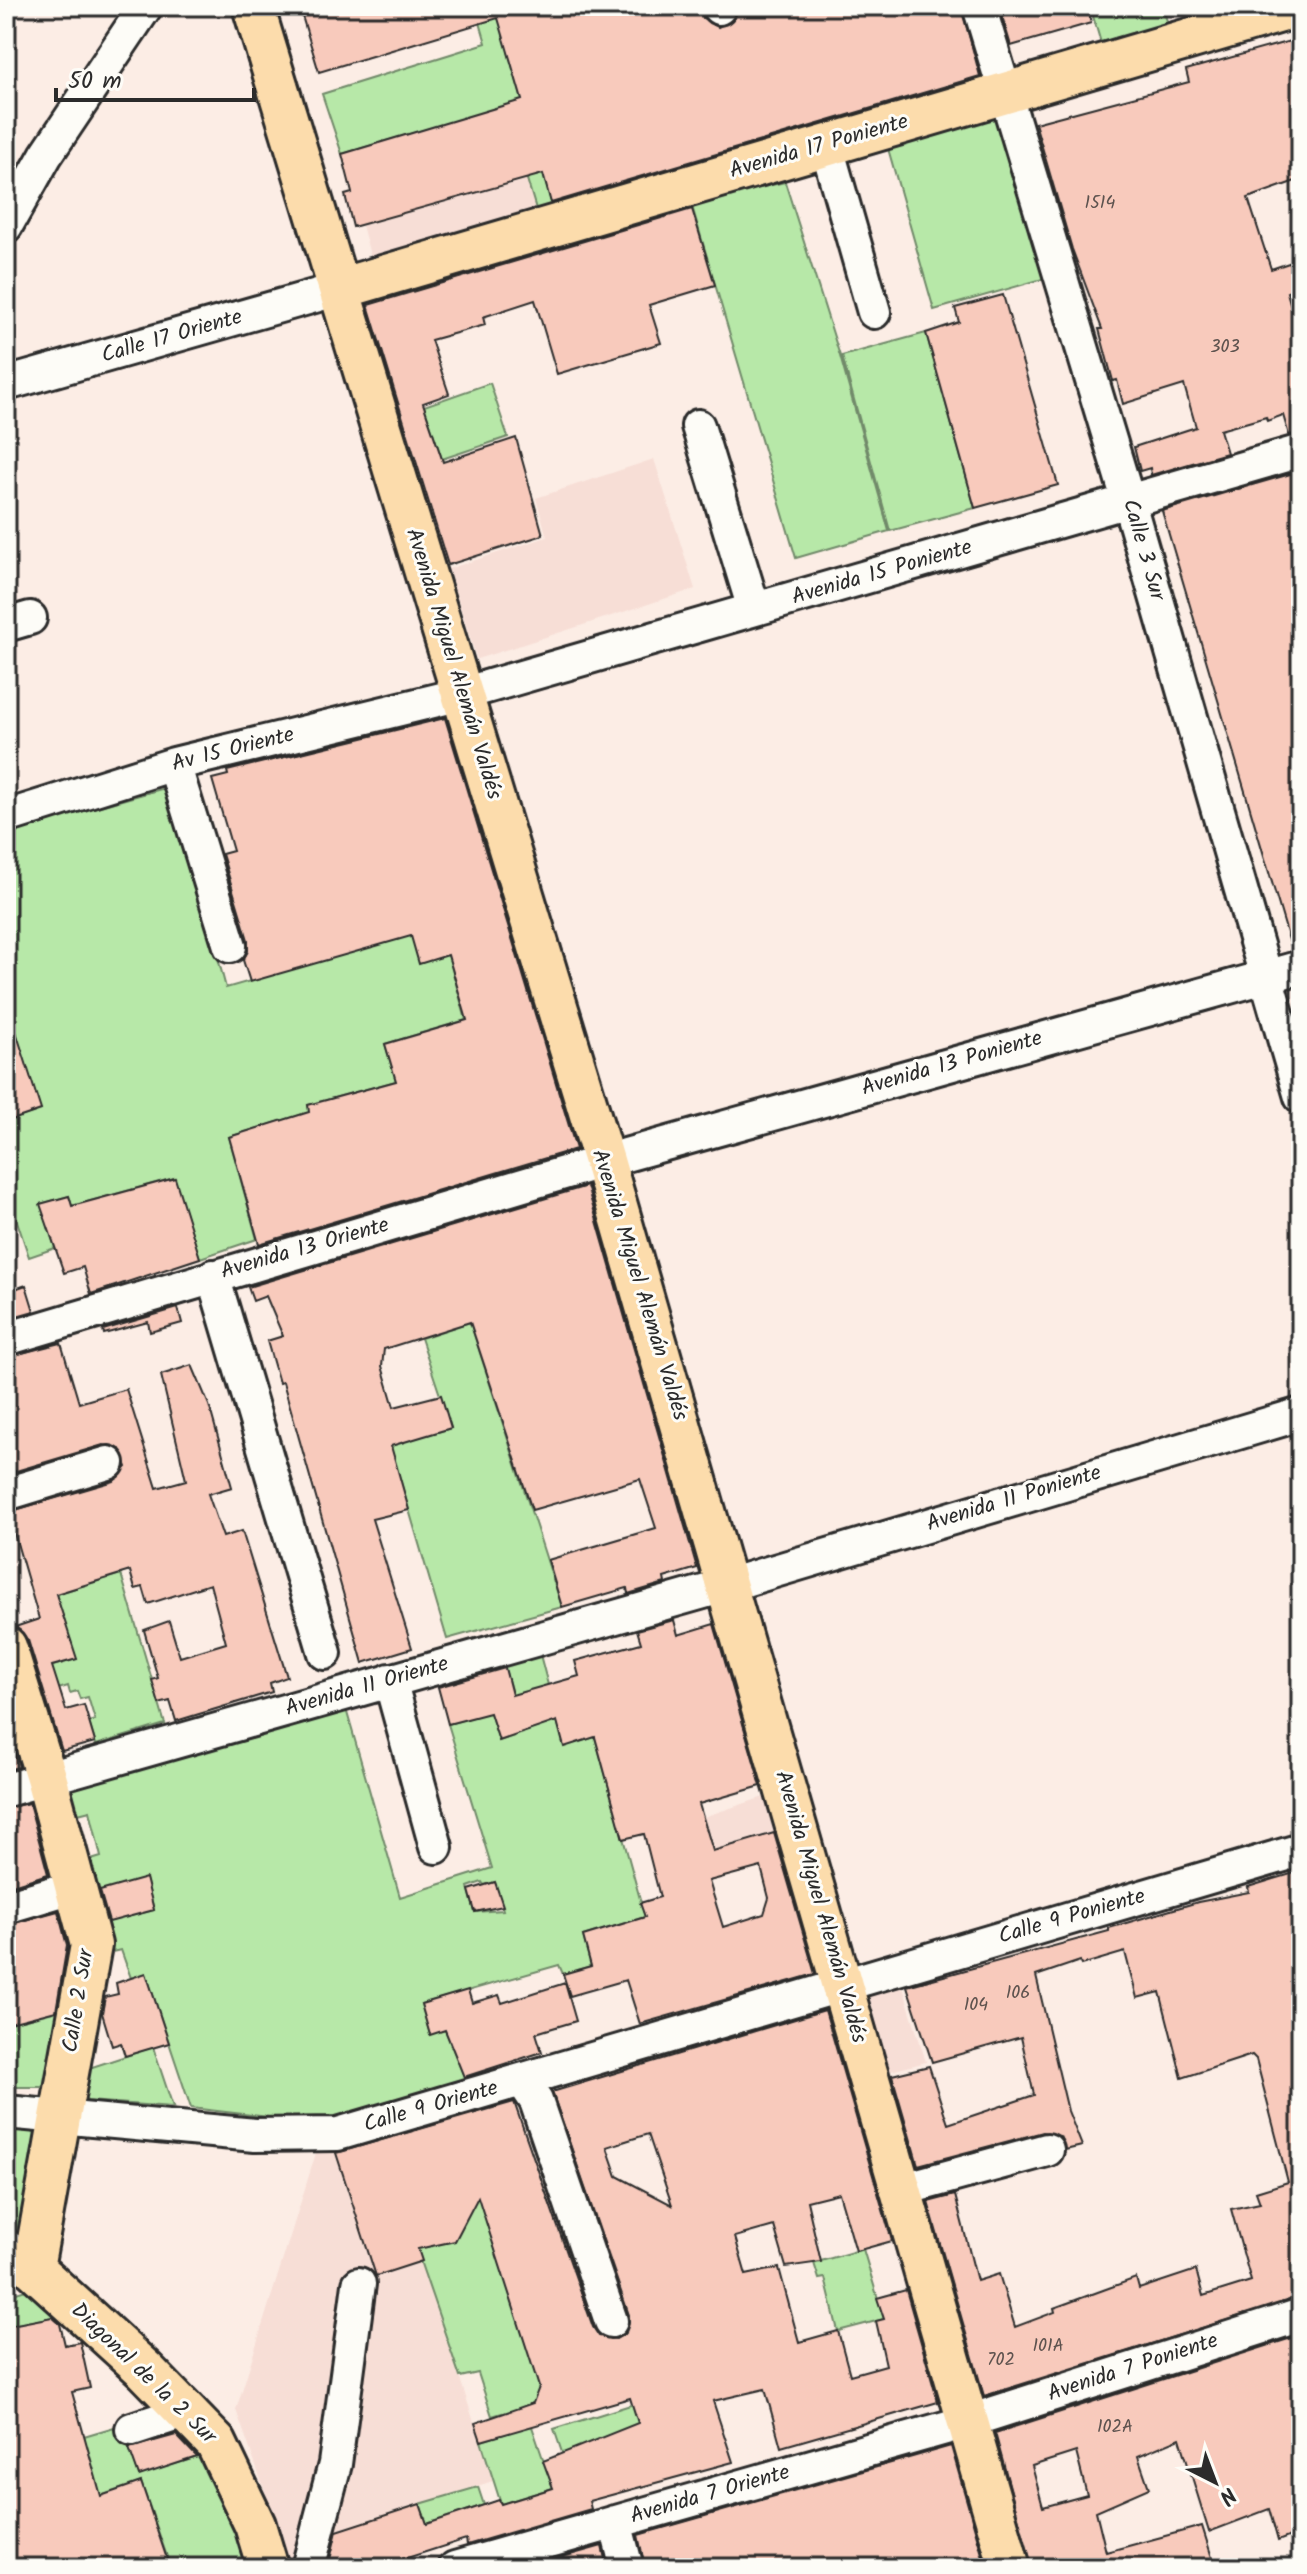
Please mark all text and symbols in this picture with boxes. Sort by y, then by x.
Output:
scale bar [56,52,254,102]
text: 50 m [68,62,122,101]
street label: Avenida 17 Poniente [726,105,913,189]
house number: 1514 [1085,189,1116,218]
street label: Calle 17 Oriente [98,300,247,374]
house number: 303 [1210,333,1240,362]
street label: Calle 3 Sur [1112,495,1175,606]
street label: Avenida Miguel Alemán Valdés [395,524,511,805]
street label: Avenida 15 Poniente [788,531,976,615]
street label: Av 15 Oriente [168,718,298,782]
street label: Avenida 13 Poniente [857,1021,1047,1107]
street label: Avenida Miguel Alemán Valdés [581,1145,697,1426]
street label: Avenida 13 Oriente [217,1208,394,1290]
street label: Avenida 11 Poniente [922,1456,1106,1542]
street label: Avenida 11 Oriente [281,1647,453,1727]
street label: Avenida Miguel Alemán Valdés [764,1767,876,2048]
street label: Calle 9 Poniente [994,1879,1150,1955]
street label: Calle 2 Sur [54,1945,105,2055]
house number: 106 [1006,1979,1030,2008]
house number: 104 [964,1991,988,2020]
street label: Calle 9 Oriente [360,2071,503,2143]
street label: Diagonal de la 2 Sur [62,2295,225,2454]
street label: Avenida 7 Poniente [1043,2324,1223,2412]
house number: 101A [1032,2332,1064,2361]
house number: 702 [987,2346,1015,2375]
house number: 102A [1097,2413,1133,2442]
north arrow [1175,2442,1255,2522]
street label: Avenida 7 Oriente [626,2455,794,2535]
text: N [1210,2477,1244,2513]

